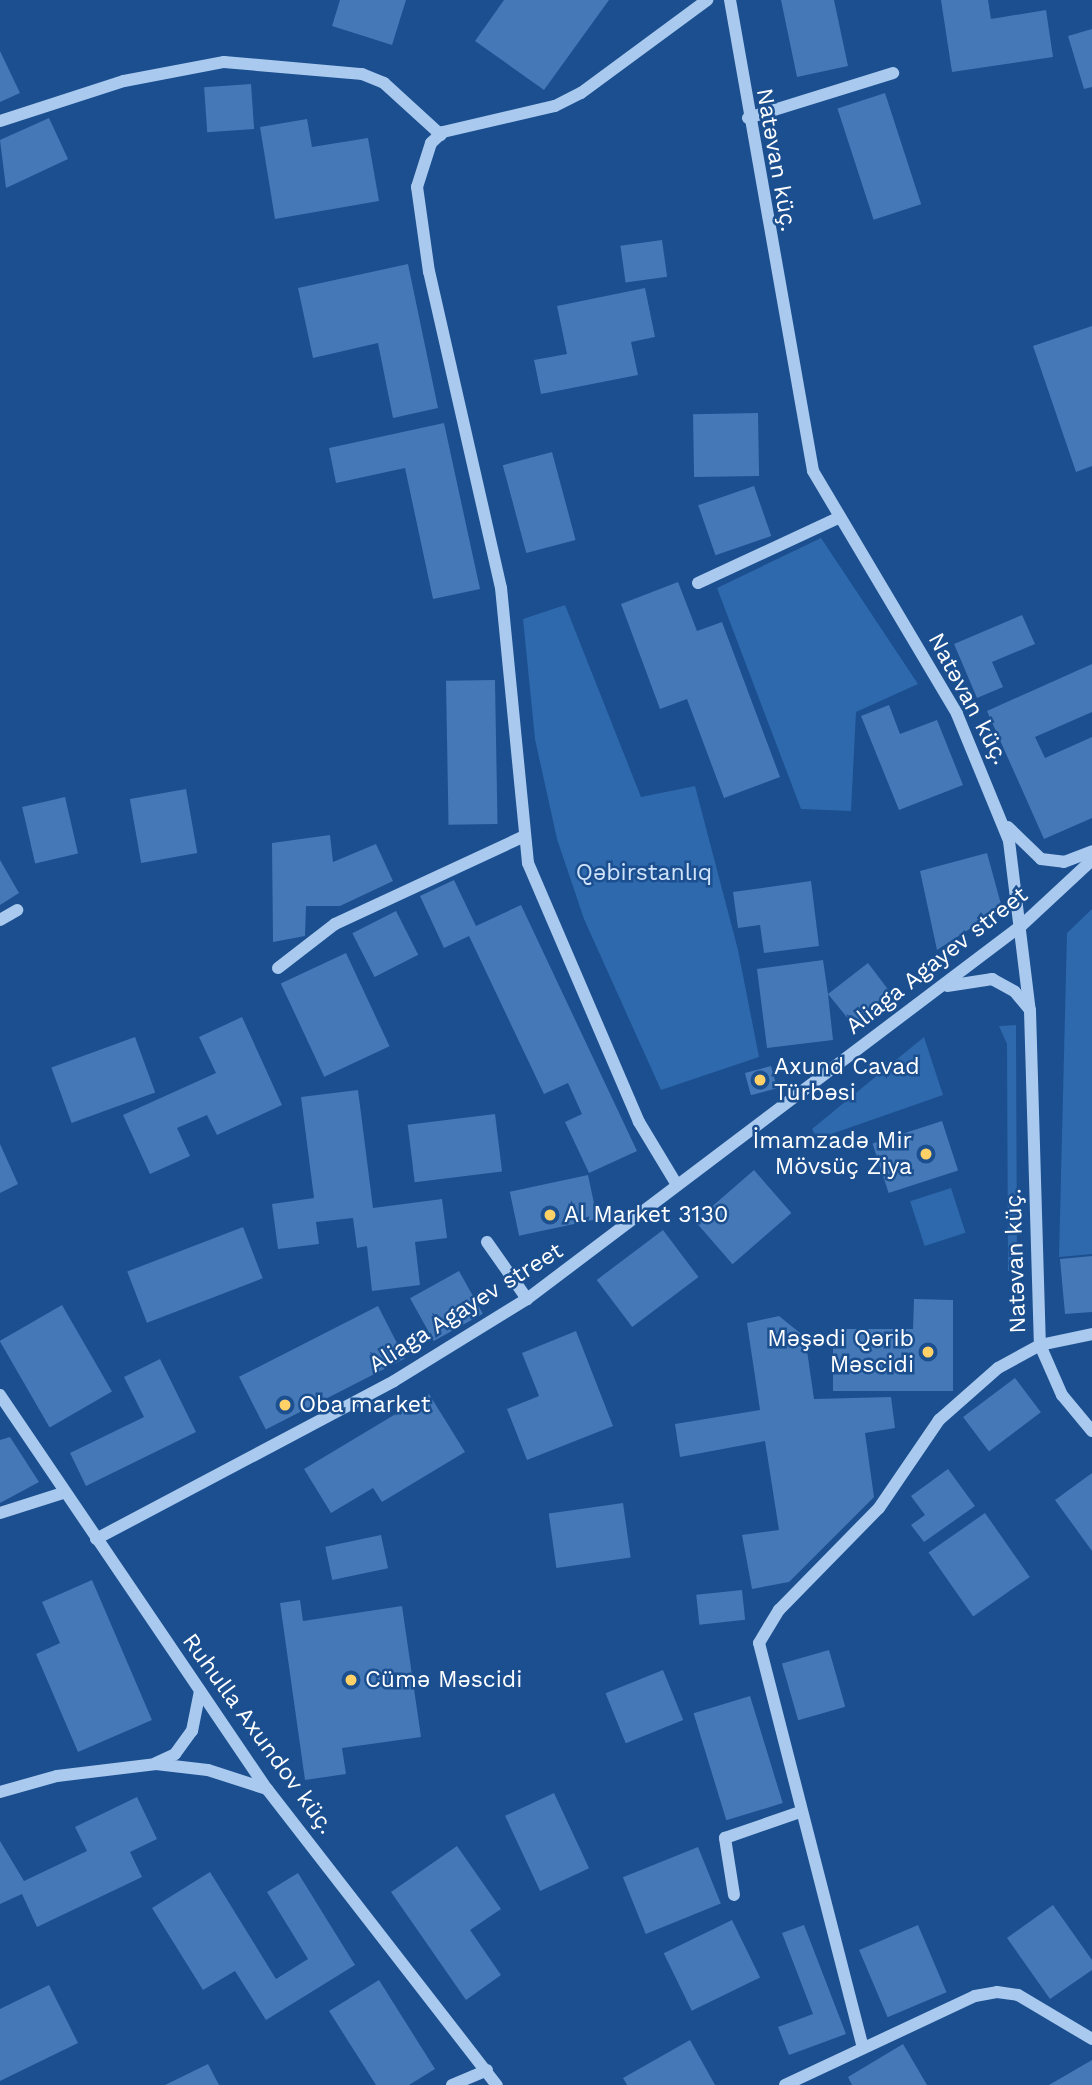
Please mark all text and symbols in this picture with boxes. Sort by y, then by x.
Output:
street label: Natəvan küç. [750,86,802,234]
street label: Natəvan küç. [922,628,1014,770]
park label: Qəbirstanlıq [576,859,712,887]
street label: Aliaga Agayev street [840,881,1034,1041]
place label: Axund Cavad Türbəsi [774,1053,920,1107]
marker: Axund Cavad Türbəsi [752,1072,768,1088]
place label: İmamzadə Mir Mövsüç Ziya [753,1127,912,1181]
marker: İmamzadə Mir Mövsüç Ziya [918,1146,934,1162]
street label: Natəvan küç. [1000,1188,1032,1334]
place label: Al Market 3130 [564,1201,729,1229]
marker: Al Market 3130 [542,1207,558,1223]
street label: Aliaga Agayev street [363,1237,569,1379]
place label: Məşədi Qərib Məscidi [767,1325,914,1379]
marker: Məşədi Qərib Məscidi [920,1344,936,1360]
place label: Oba market [299,1391,431,1419]
marker: Oba market [277,1397,293,1413]
street label: Ruhulla Axundov küç. [176,1628,340,1840]
place label: Cümə Məscidi [365,1666,522,1694]
marker: Cümə Məscidi [343,1672,359,1688]

